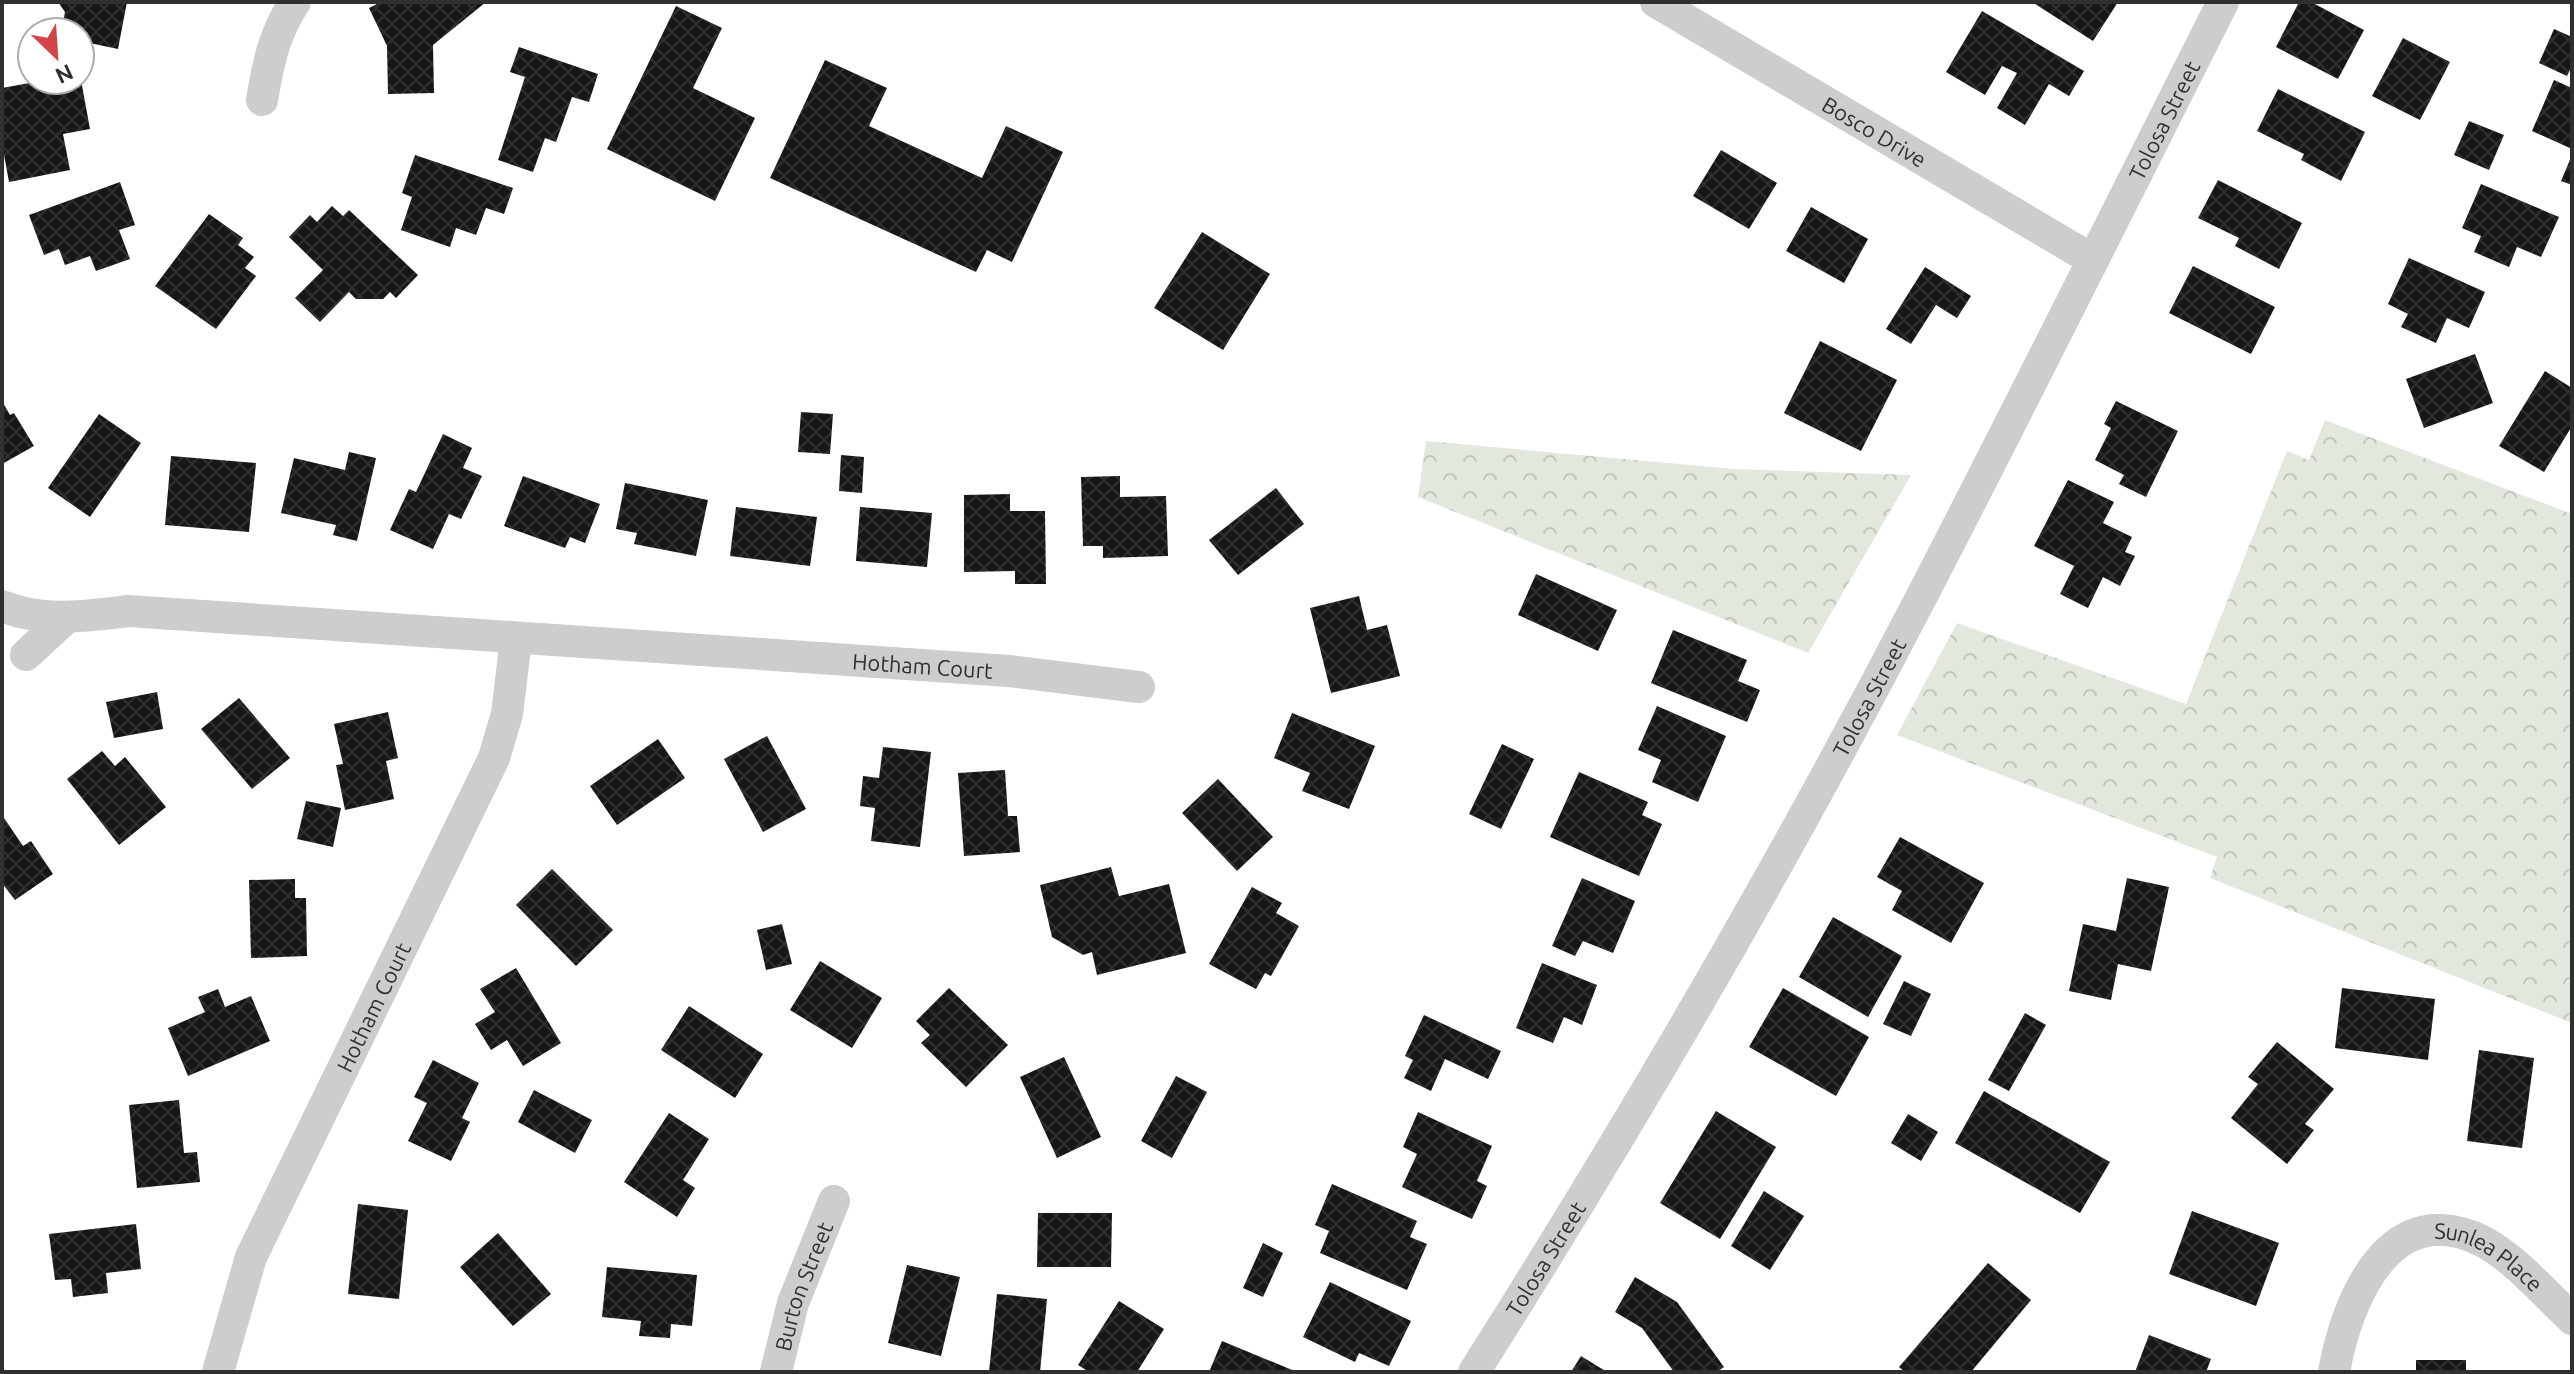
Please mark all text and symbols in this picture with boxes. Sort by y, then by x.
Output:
north arrow [16,16,96,96]
street label: Tolosa Street [2123,56,2204,184]
text: N [52,60,77,89]
street label: Bosco Drive [1818,91,1931,172]
street label: Tolosa Street [1827,634,1910,760]
street label: Hotham Court [852,648,994,682]
street label: Hotham Court [331,938,415,1075]
street label: Tolosa Street [1500,1196,1590,1320]
street label: Sunlea Place [2434,1217,2549,1296]
street label: Burton Street [769,1218,837,1353]

